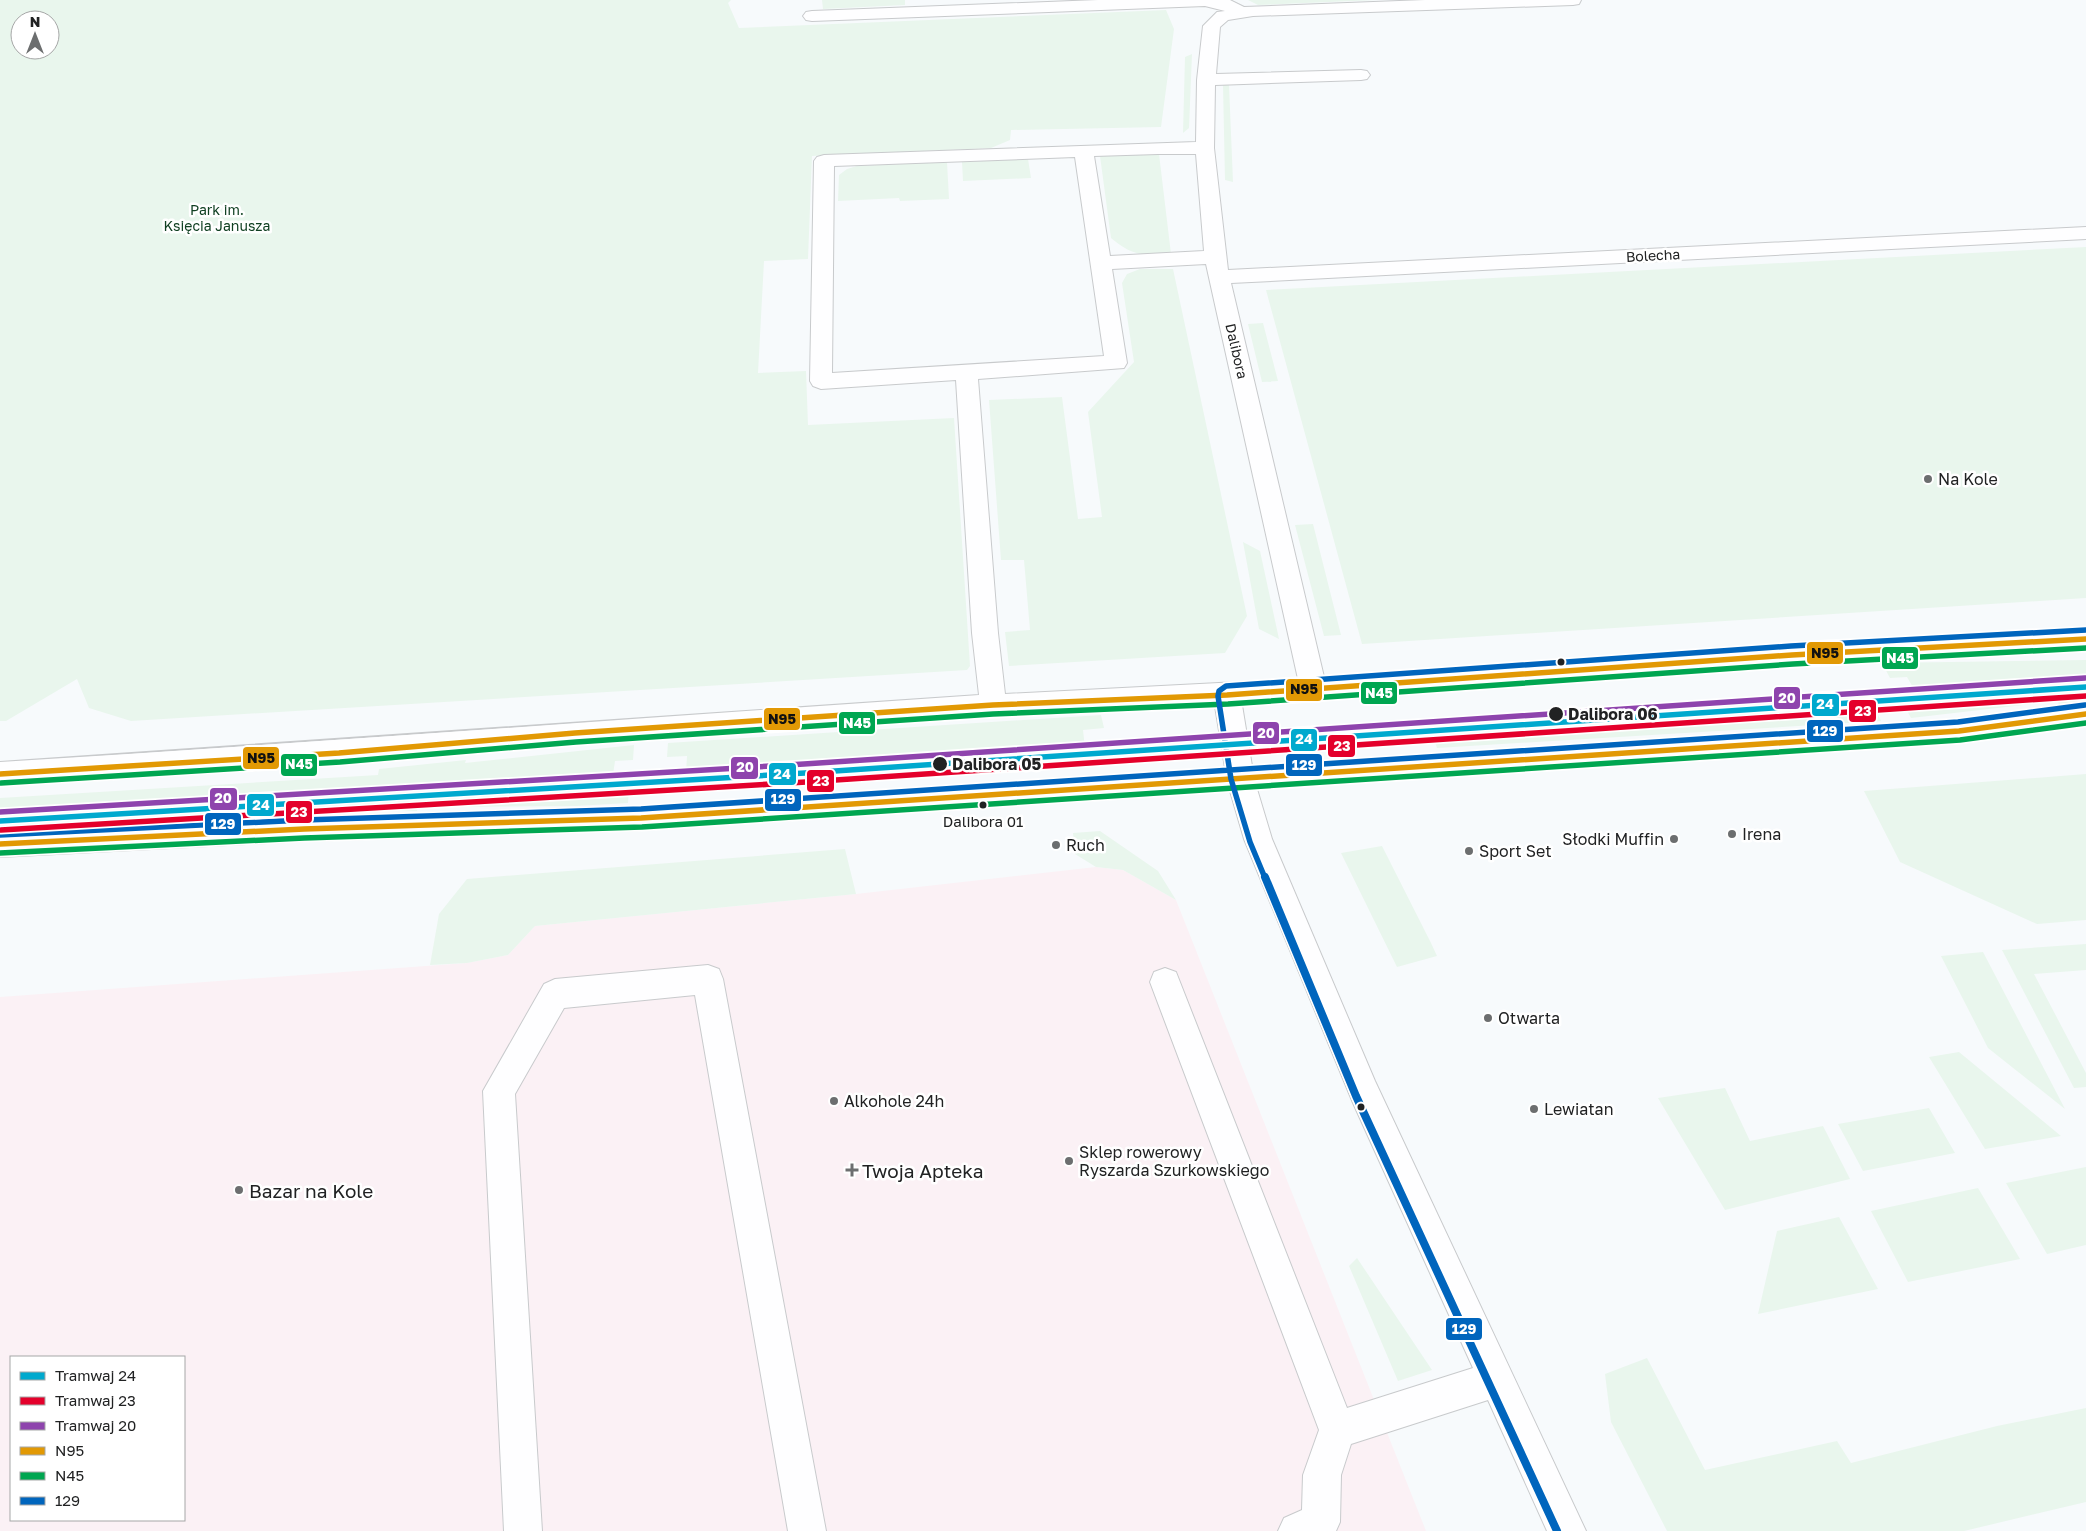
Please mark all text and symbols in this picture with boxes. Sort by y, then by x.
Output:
north arrow [10,10,60,60]
text: N [30,13,40,30]
park label: Park im. Księcia Janusza [164,201,270,234]
street label: Bolecha [1625,245,1681,265]
street label: Dalibora [1222,322,1252,380]
place label: Na Kole [1938,469,1998,489]
marker: Na Kole [1922,473,1934,485]
line badge: N95 [1806,641,1844,665]
text: N95 [1811,644,1839,661]
line badge: N45 [1881,646,1919,670]
text: N45 [1886,649,1914,666]
unlabelled marker [1556,657,1566,667]
line badge: N95 [1285,678,1323,702]
text: N95 [1290,680,1318,697]
line badge: N45 [1360,681,1398,705]
text: N45 [1365,684,1393,701]
line badge: 20 [1773,686,1801,710]
text: 20 [1778,689,1796,706]
line badge: 24 [1811,693,1840,717]
text: 24 [1816,695,1834,712]
line badge: 23 [1848,699,1877,723]
text: 23 [1854,702,1872,719]
place label: Dalibora 06 [1568,704,1658,724]
marker: Dalibora 06 [1547,705,1565,723]
line badge: N95 [763,707,801,731]
text: N95 [768,710,796,727]
line badge: N45 [838,711,876,735]
text: N45 [843,714,871,731]
line badge: 129 [1806,719,1844,743]
line badge: 20 [1252,721,1280,745]
text: 129 [1813,722,1837,739]
text: 20 [1257,724,1275,741]
line badge: 24 [1290,728,1318,752]
text: 24 [1295,730,1313,747]
line badge: 23 [1327,734,1356,758]
text: 23 [1333,737,1351,754]
line badge: N95 [242,746,280,770]
text: N95 [247,749,275,766]
line badge: N45 [280,753,318,777]
line badge: 129 [1285,753,1323,777]
place label: Dalibora 05 [952,754,1042,774]
text: N45 [285,755,313,772]
marker: Dalibora 05 [931,755,949,773]
line badge: 20 [730,756,759,780]
text: 129 [1292,756,1316,773]
text: 20 [736,758,754,775]
line badge: 24 [768,762,797,786]
text: 24 [773,765,791,782]
line badge: 23 [806,769,835,793]
text: 23 [812,772,830,789]
line badge: 20 [209,787,238,811]
line badge: 129 [764,788,802,812]
text: 20 [214,789,232,806]
text: 129 [771,790,795,807]
line badge: 24 [246,793,275,817]
text: 24 [252,796,270,813]
line badge: 23 [285,800,313,824]
marker: Dalibora 01 [978,800,988,810]
text: 23 [290,803,308,820]
line badge: 129 [204,812,242,836]
place label: Dalibora 01 [943,812,1023,830]
text: 129 [211,815,235,832]
place label: Irena [1742,824,1781,844]
marker: Irena [1726,828,1738,840]
place label: Słodki Muffin [1562,829,1664,849]
marker: Słodki Muffin [1668,833,1680,845]
place label: Ruch [1066,835,1105,855]
marker: Ruch [1050,839,1062,851]
place label: Sport Set [1479,841,1552,861]
marker: Sport Set [1463,845,1475,857]
place label: Otwarta [1498,1008,1560,1028]
marker: Otwarta [1482,1012,1494,1024]
place label: Alkohole 24h [844,1091,944,1111]
marker: Alkohole 24h [828,1095,840,1107]
place label: Lewiatan [1544,1099,1614,1119]
unlabelled marker [1356,1102,1366,1112]
marker: Lewiatan [1528,1103,1540,1115]
place label: Sklep rowerowy Ryszarda Szurkowskiego [1079,1142,1269,1180]
marker: Sklep rowerowy Ryszarda Szurkowskiego [1063,1155,1075,1167]
place label: Twoja Apteka [862,1159,984,1182]
marker: Twoja Apteka [846,1164,858,1176]
place label: Bazar na Kole [249,1179,373,1202]
marker: Bazar na Kole [233,1184,245,1196]
line badge: 129 [1445,1317,1483,1341]
text: 129 [1452,1320,1476,1337]
legend [10,1356,185,1521]
text: Tramwaj 24 [55,1366,136,1384]
text: Tramwaj 23 [55,1391,136,1409]
text: Tramwaj 20 [55,1416,136,1434]
text: N95 [55,1441,84,1459]
text: N45 [55,1466,84,1484]
text: 129 [55,1491,80,1509]

